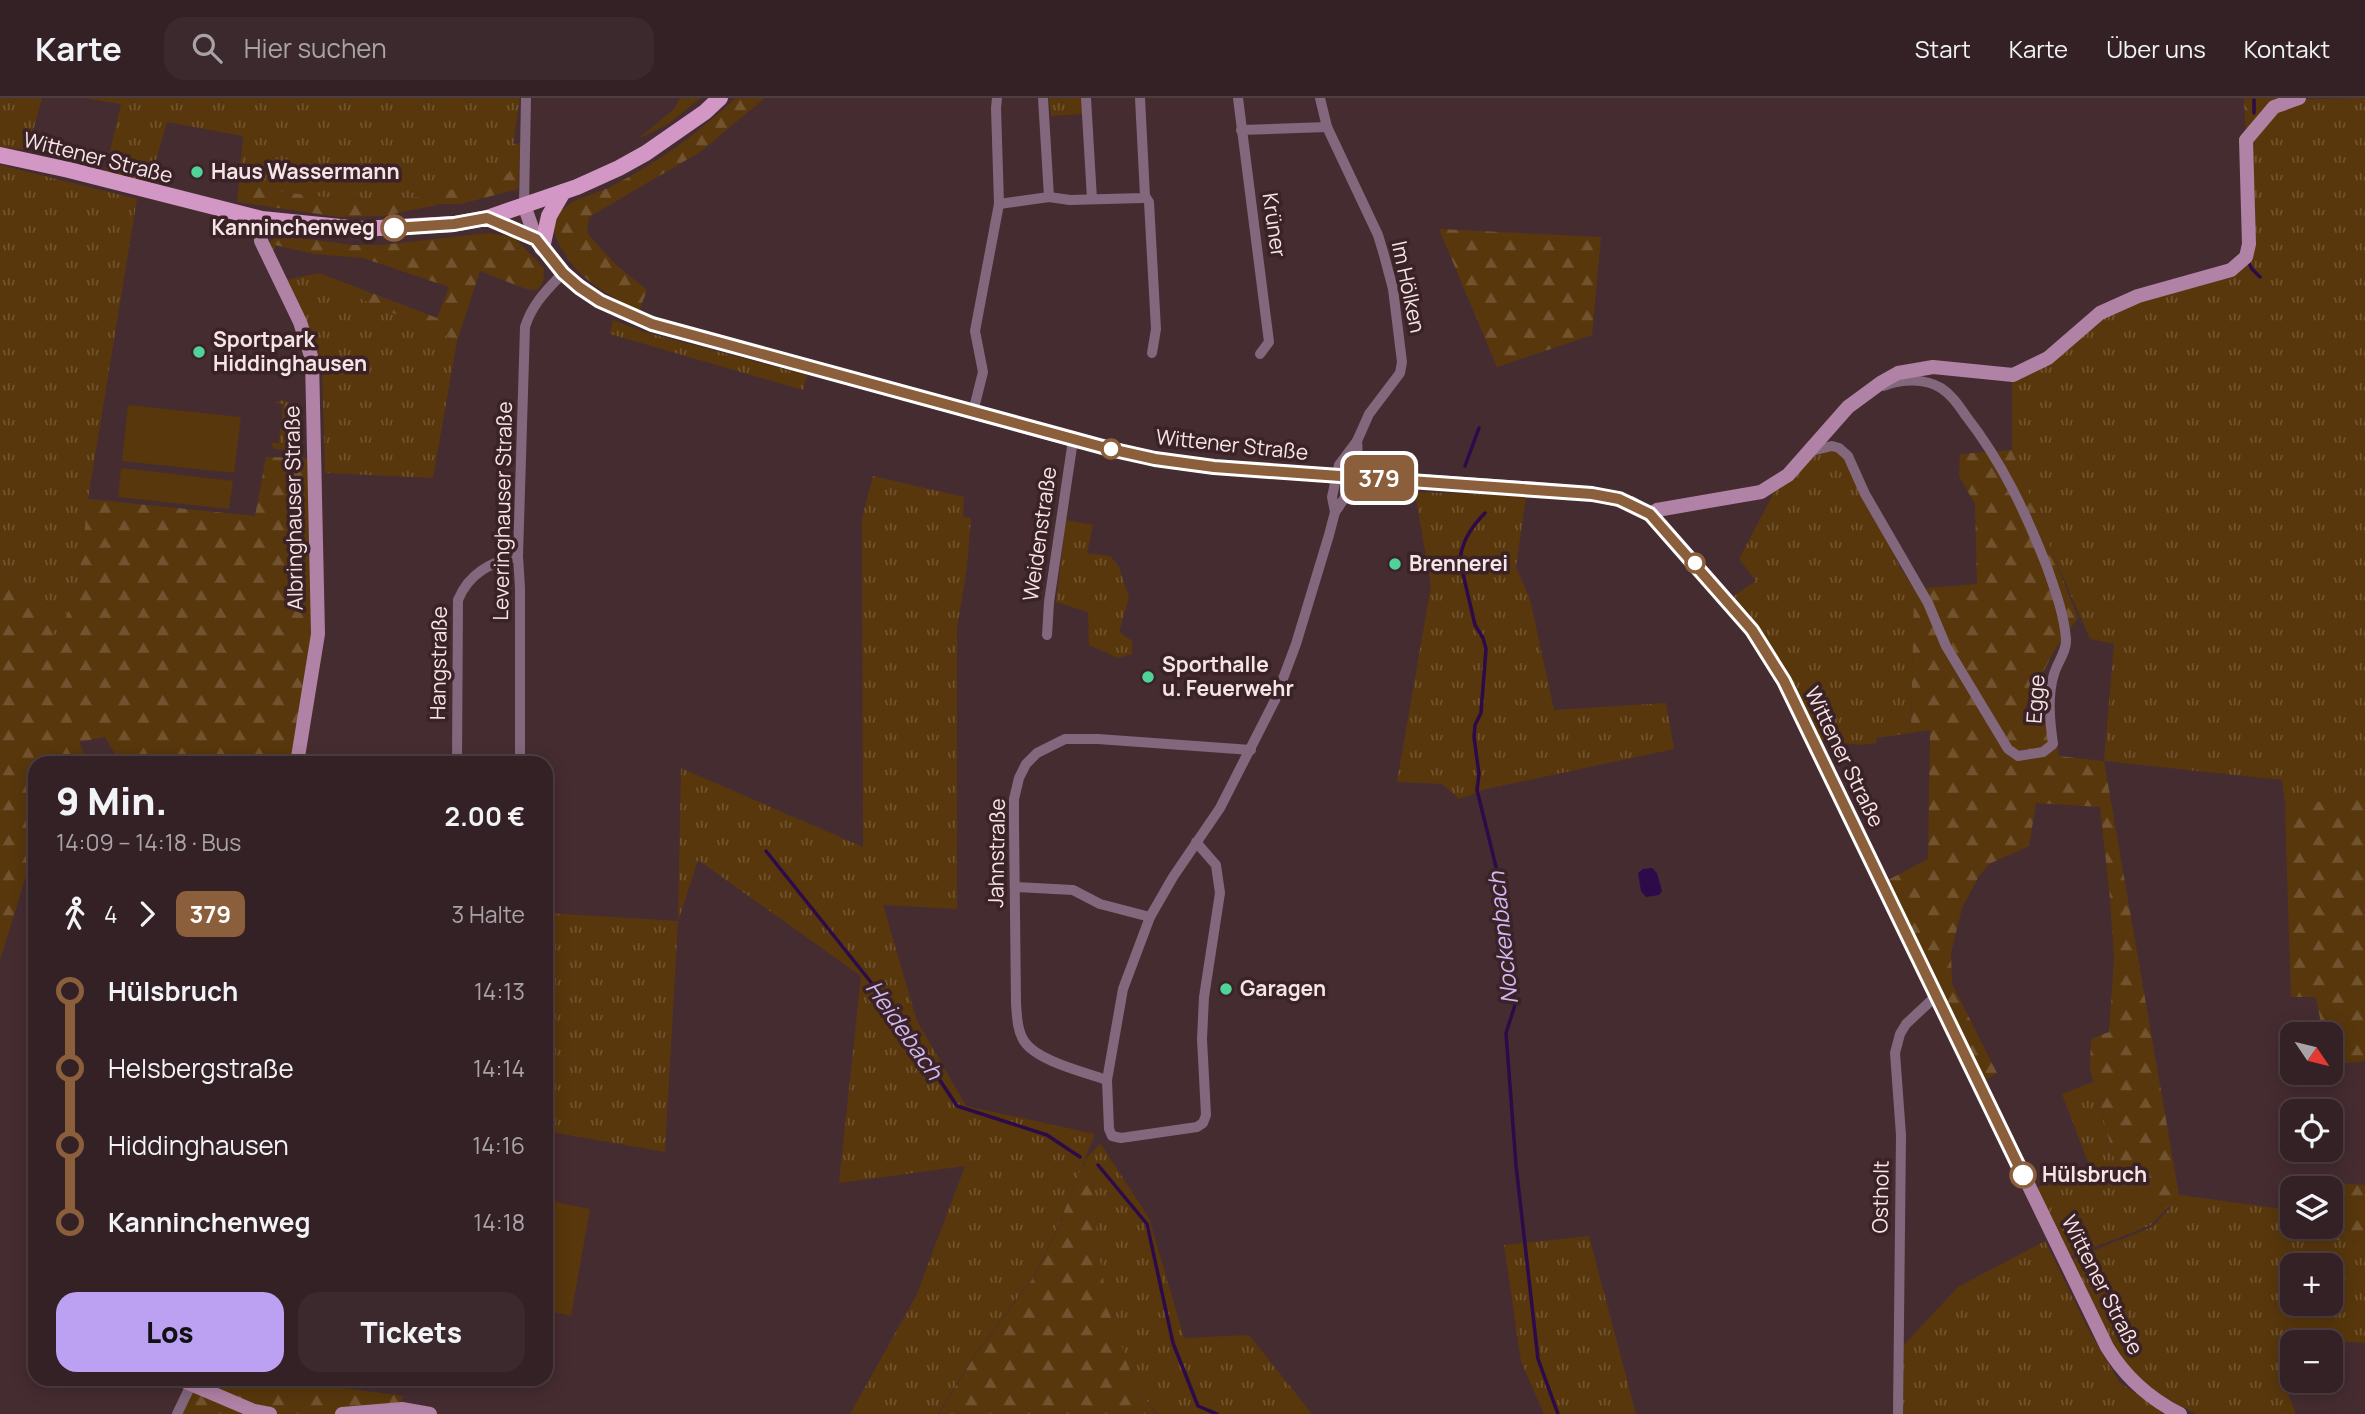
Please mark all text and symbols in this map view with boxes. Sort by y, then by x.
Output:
search box [164,17,654,80]
text: Karte [35,26,122,71]
icon: search [188,29,226,67]
text: Hier suchen [244,30,387,66]
text: Start [1915,32,1971,65]
text: Karte [2009,32,2068,65]
text: Über uns [2106,32,2206,65]
text: Kontakt [2244,32,2330,65]
street label: Wittener Straße [21,125,176,189]
place label: Haus Wassermann [211,157,400,185]
marker: Haus Wassermann [189,164,205,180]
street label: Krüner [1257,191,1293,259]
place label: Kanninchenweg [212,213,375,241]
marker: Kanninchenweg [381,215,407,241]
street label: Im Hölken [1386,238,1432,335]
place label: Sportpark Hiddinghausen [213,325,367,377]
marker: Sportpark Hiddinghausen [191,344,207,360]
street label: Leveringhauser Straße [486,401,518,621]
street label: Albringhauser Straße [277,405,309,611]
street label: Wittener Straße [1154,422,1310,466]
unlabelled marker [1101,439,1121,459]
line badge: 379 [1339,455,1419,501]
text: 379 [1358,461,1400,494]
street label: Weidenstraße [1016,465,1062,603]
place label: Brennerei [1409,549,1508,577]
unlabelled marker [1685,553,1705,573]
marker: Brennerei [1387,556,1403,572]
street label: Hangstraße [423,606,453,720]
place label: Sporthalle u. Feuerwehr [1162,650,1294,702]
marker: Sporthalle u. Feuerwehr [1140,669,1156,685]
street label: Egge [2019,673,2051,724]
street label: Wittener Straße [1799,682,1891,832]
text: 9 Min. [56,774,168,826]
text: 2.00 € [444,798,525,834]
street label: Jahnstraße [981,798,1011,908]
text: 14:09 – 14:18 · Bus [56,826,241,858]
water label: Nockenbach [1479,869,1525,1006]
icon: walk [56,895,94,933]
icon: forward [128,895,166,933]
text: 379 [190,897,231,930]
text: 4 [104,898,118,930]
text: 3 Halte [452,898,525,930]
text: Hülsbruch [108,973,238,1009]
water label: Heidebach [859,973,952,1087]
place label: Garagen [1240,974,1326,1002]
text: 14:13 [474,975,525,1007]
marker: Garagen [1218,981,1234,997]
north arrow [2280,1022,2343,1085]
map controls [2280,1022,2343,1393]
text: Helsbergstraße [108,1050,294,1086]
text: 14:14 [473,1052,525,1084]
button: locate [2280,1099,2343,1162]
text: Hiddinghausen [108,1127,289,1163]
text: 14:16 [472,1129,525,1161]
street label: Ostholt [1865,1160,1895,1234]
place label: Hülsbruch [2042,1160,2147,1188]
marker: Hülsbruch [2010,1162,2036,1188]
button: layers [2280,1176,2343,1239]
text: Kanninchenweg [108,1204,310,1240]
text: 14:18 [473,1206,525,1238]
street label: Wittener Straße [2056,1210,2150,1359]
button: + [2280,1253,2343,1316]
button: Los [56,1292,284,1372]
button: Tickets [298,1292,525,1372]
button: − [2280,1330,2343,1393]

